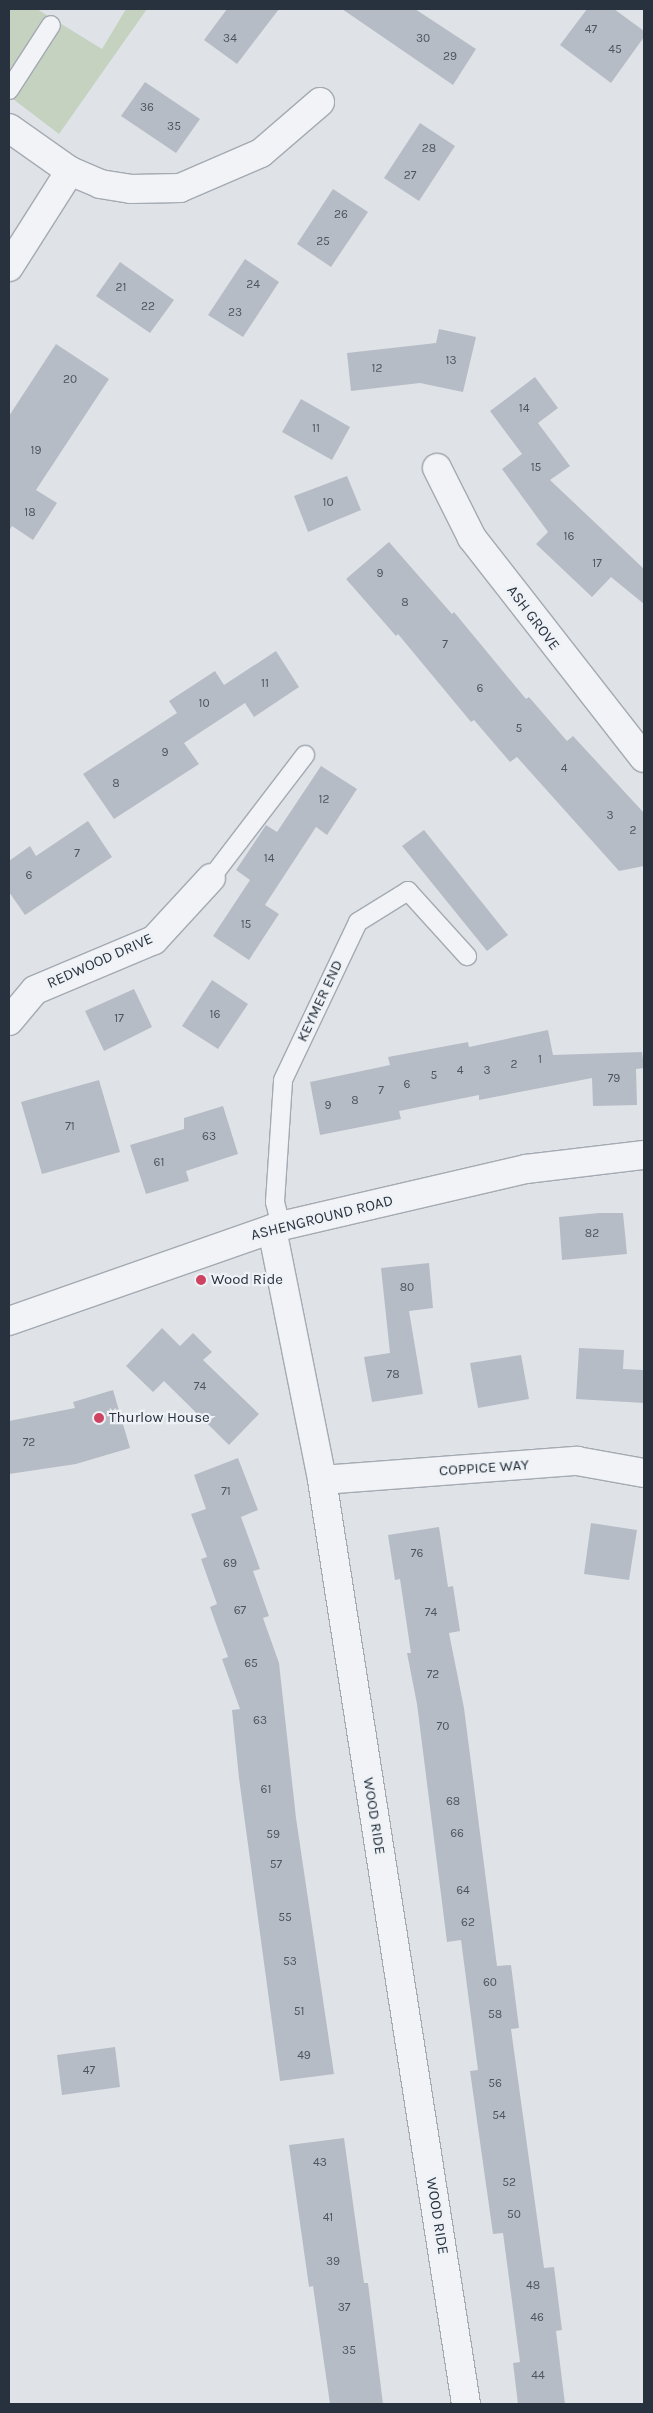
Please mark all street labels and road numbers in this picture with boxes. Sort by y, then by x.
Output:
street label: ASH GROVE [503,582,563,654]
street label: REDWOOD DRIVE [44,930,156,992]
street label: KEYMER END [293,957,347,1045]
street label: ASHENGROUND ROAD [249,1192,395,1244]
street label: COPPICE WAY [438,1456,530,1480]
street label: WOOD RIDE [359,1776,389,1856]
street label: WOOD RIDE [422,2176,452,2256]

